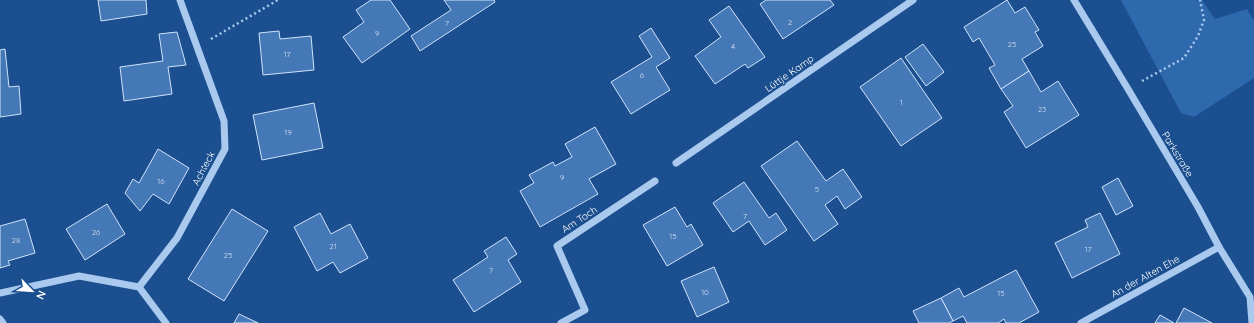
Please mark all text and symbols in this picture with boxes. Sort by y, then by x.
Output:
house number: 2 [788,17,793,27]
house number: 7 [445,18,449,28]
house number: 9 [375,28,380,38]
house number: 25 [1008,39,1016,49]
house number: 4 [731,41,735,51]
house number: 17 [283,49,291,59]
street label: Lüttje Kamp [762,52,816,95]
house number: 6 [640,70,645,80]
house number: 1 [900,97,903,107]
house number: 23 [1038,104,1046,114]
house number: 19 [284,127,292,137]
street label: Parkstraße [1159,129,1196,180]
street label: Achteck [189,149,218,188]
house number: 9 [560,172,565,182]
house number: 16 [157,176,165,186]
house number: 5 [815,184,819,194]
street label: Am Toch [559,203,600,236]
house number: 7 [743,211,747,221]
house number: 26 [92,227,101,237]
house number: 15 [669,231,677,241]
house number: 28 [12,235,20,245]
house number: 21 [329,241,337,251]
house number: 17 [1084,244,1092,254]
house number: 25 [224,250,232,260]
street label: An der Alten Ehe [1109,252,1182,301]
house number: 7 [489,265,493,275]
north arrow [12,271,52,311]
house number: 10 [701,287,709,297]
house number: 15 [997,288,1005,298]
text: N [33,289,49,302]

